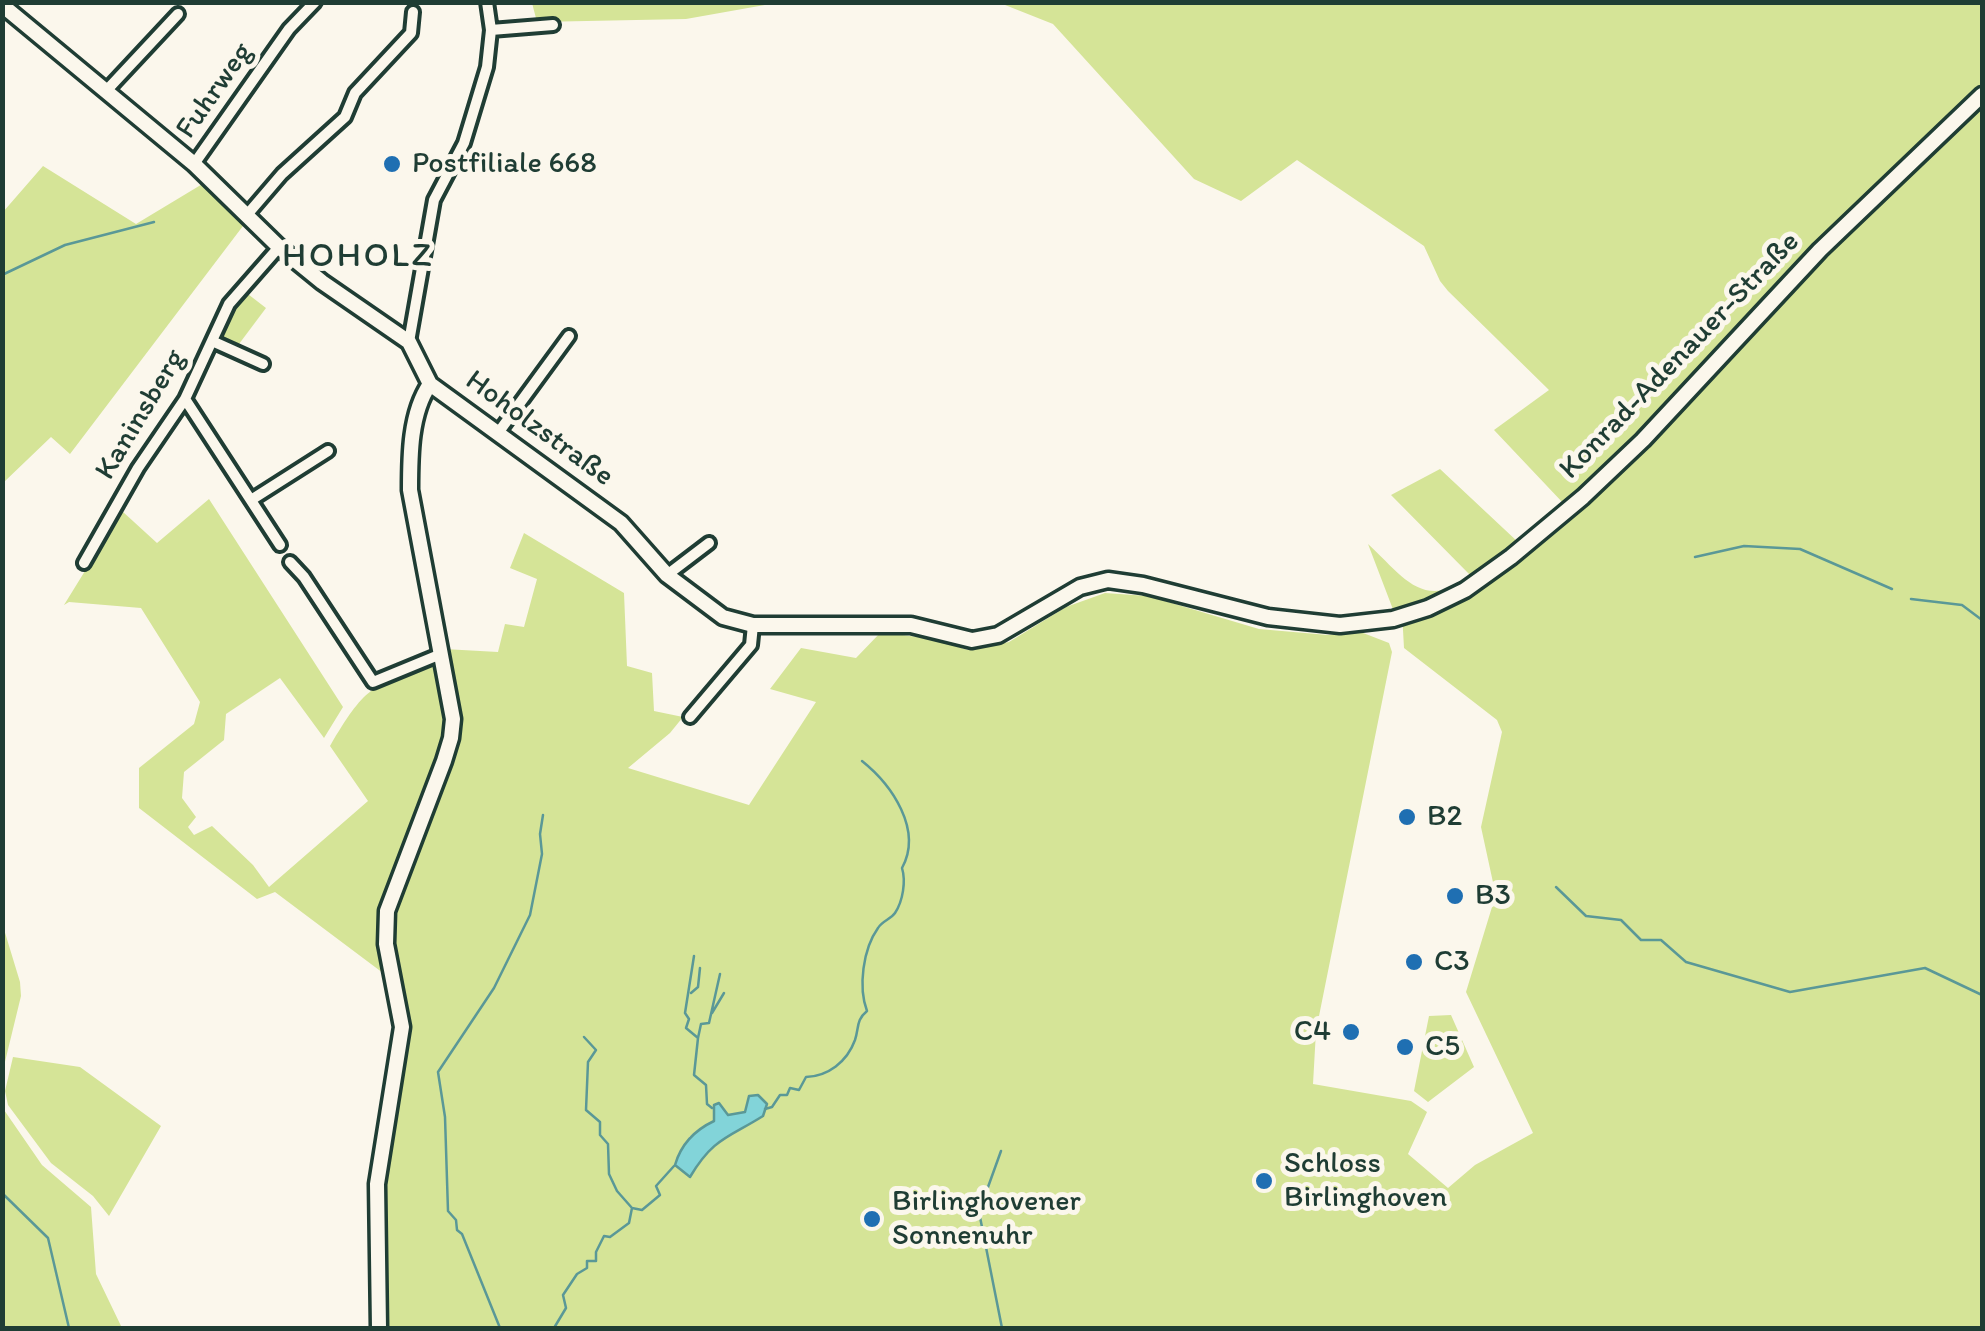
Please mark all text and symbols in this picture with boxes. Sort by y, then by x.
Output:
street label: Fuhrweg [169,36,261,146]
place label: Postfiliale 668 [412,146,597,182]
marker: Postfiliale 668 [381,153,403,175]
street label: Konrad-Adenauer-Straße [1552,225,1808,487]
district label: HOHOLZ [282,236,434,278]
street label: Kaninsberg [88,343,194,487]
street label: Hoholzstraße [458,363,620,495]
place label: B2 [1427,799,1462,835]
marker: B2 [1396,806,1418,828]
place label: B3 [1475,878,1511,914]
marker: B3 [1444,885,1466,907]
place label: C3 [1434,944,1470,980]
marker: C3 [1403,951,1425,973]
place label: C4 [1294,1014,1331,1050]
marker: C4 [1340,1021,1362,1043]
place label: C5 [1425,1029,1460,1065]
marker: C5 [1394,1036,1416,1058]
place label: Schloss Birlinghoven [1284,1146,1447,1216]
marker: Schloss Birlinghoven [1253,1170,1275,1192]
place label: Birlinghovener Sonnenuhr [892,1184,1081,1254]
marker: Birlinghovener Sonnenuhr [861,1208,883,1230]

